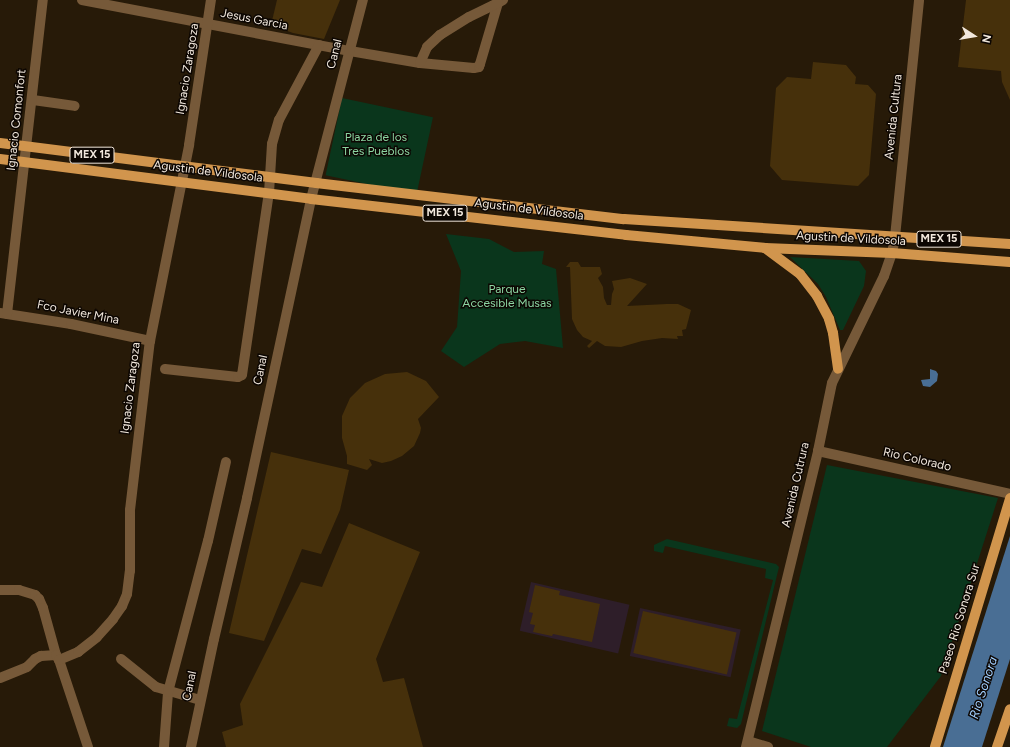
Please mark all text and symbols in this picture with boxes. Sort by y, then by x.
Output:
street label: Jesus Garcia [219,6,289,34]
north arrow [954,16,994,56]
street label: Ignacio Zaragoza [174,22,202,116]
text: N [979,33,993,44]
street label: Canal [324,38,346,70]
street label: Ignacio Comonfort [5,69,29,171]
street label: Avenida Cultura [882,74,906,160]
park label: Plaza de los Tres Pueblos [342,131,410,159]
road number: MEX 15 [69,146,115,164]
street label: Agustin de Vildosola [153,158,263,186]
street label: Agustin de Vildosola [474,196,584,224]
road number: MEX 15 [422,204,468,222]
street label: Agustin de Vildosola [796,229,906,249]
road number: MEX 15 [916,230,962,248]
park label: Parque Accesible Musas [462,283,552,311]
street label: Fco Javier Mina [36,298,120,328]
street label: Ignacio Zaragoza [118,341,144,435]
street label: Canal [251,354,271,386]
street label: Avenida Cutrura [779,441,813,529]
street label: Rio Colorado [881,445,953,475]
street label: Paseo Rio Sonora Sur [936,562,984,676]
water label: Rio Sonora [967,655,1001,721]
street label: Canal [180,670,200,702]

